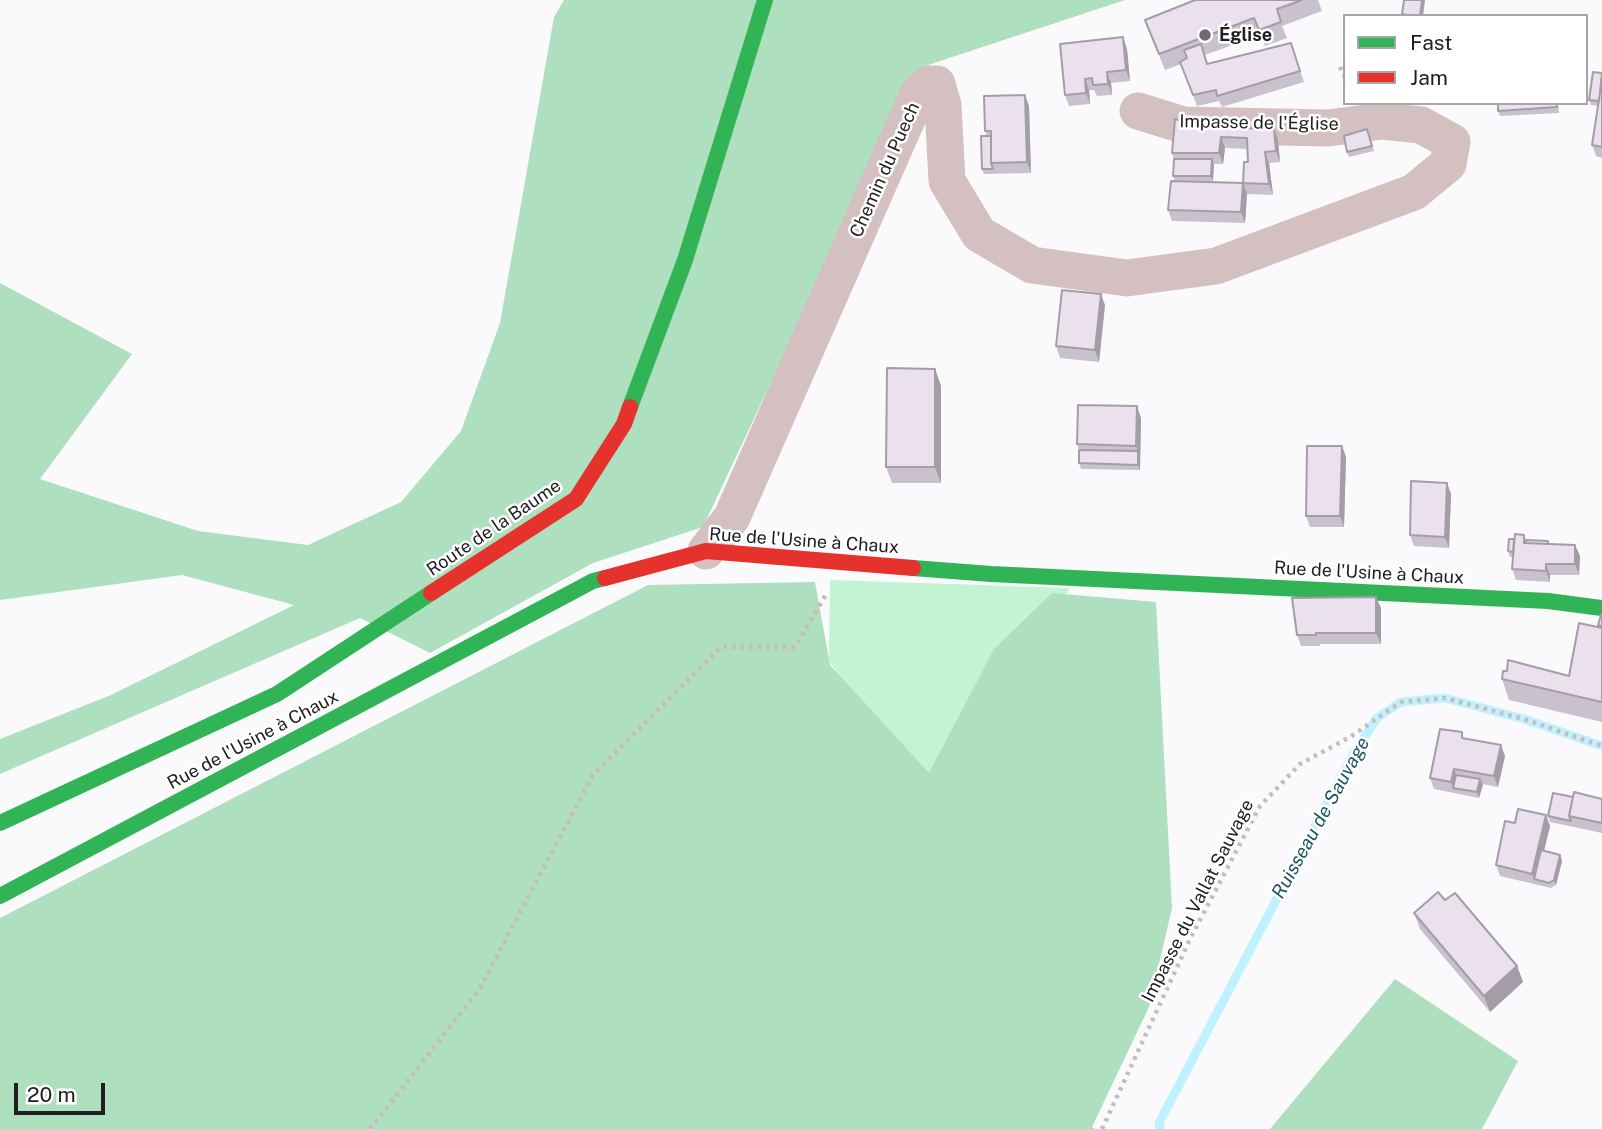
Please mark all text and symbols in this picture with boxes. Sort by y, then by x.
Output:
legend [1343,14,1588,105]
place label: Église [1219,24,1272,46]
marker: Église [1197,27,1213,43]
text: Fast [1410,30,1452,55]
text: Jam [1410,65,1448,90]
street label: Chemin du Puech [846,99,924,241]
street label: Impasse de l'Église [1179,111,1339,135]
street label: Route de la Baume [423,475,565,581]
street label: Rue de l'Usine à Chaux [708,524,900,558]
street label: Rue de l'Usine à Chaux [1273,557,1465,589]
street label: Rue de l'Usine à Chaux [164,686,342,794]
water label: Ruisseau de Sauvage [1267,733,1375,903]
street label: Impasse du Vallat Sauvage [1137,796,1259,1006]
scale bar [18,1070,108,1114]
text: 20 m [27,1082,76,1107]

